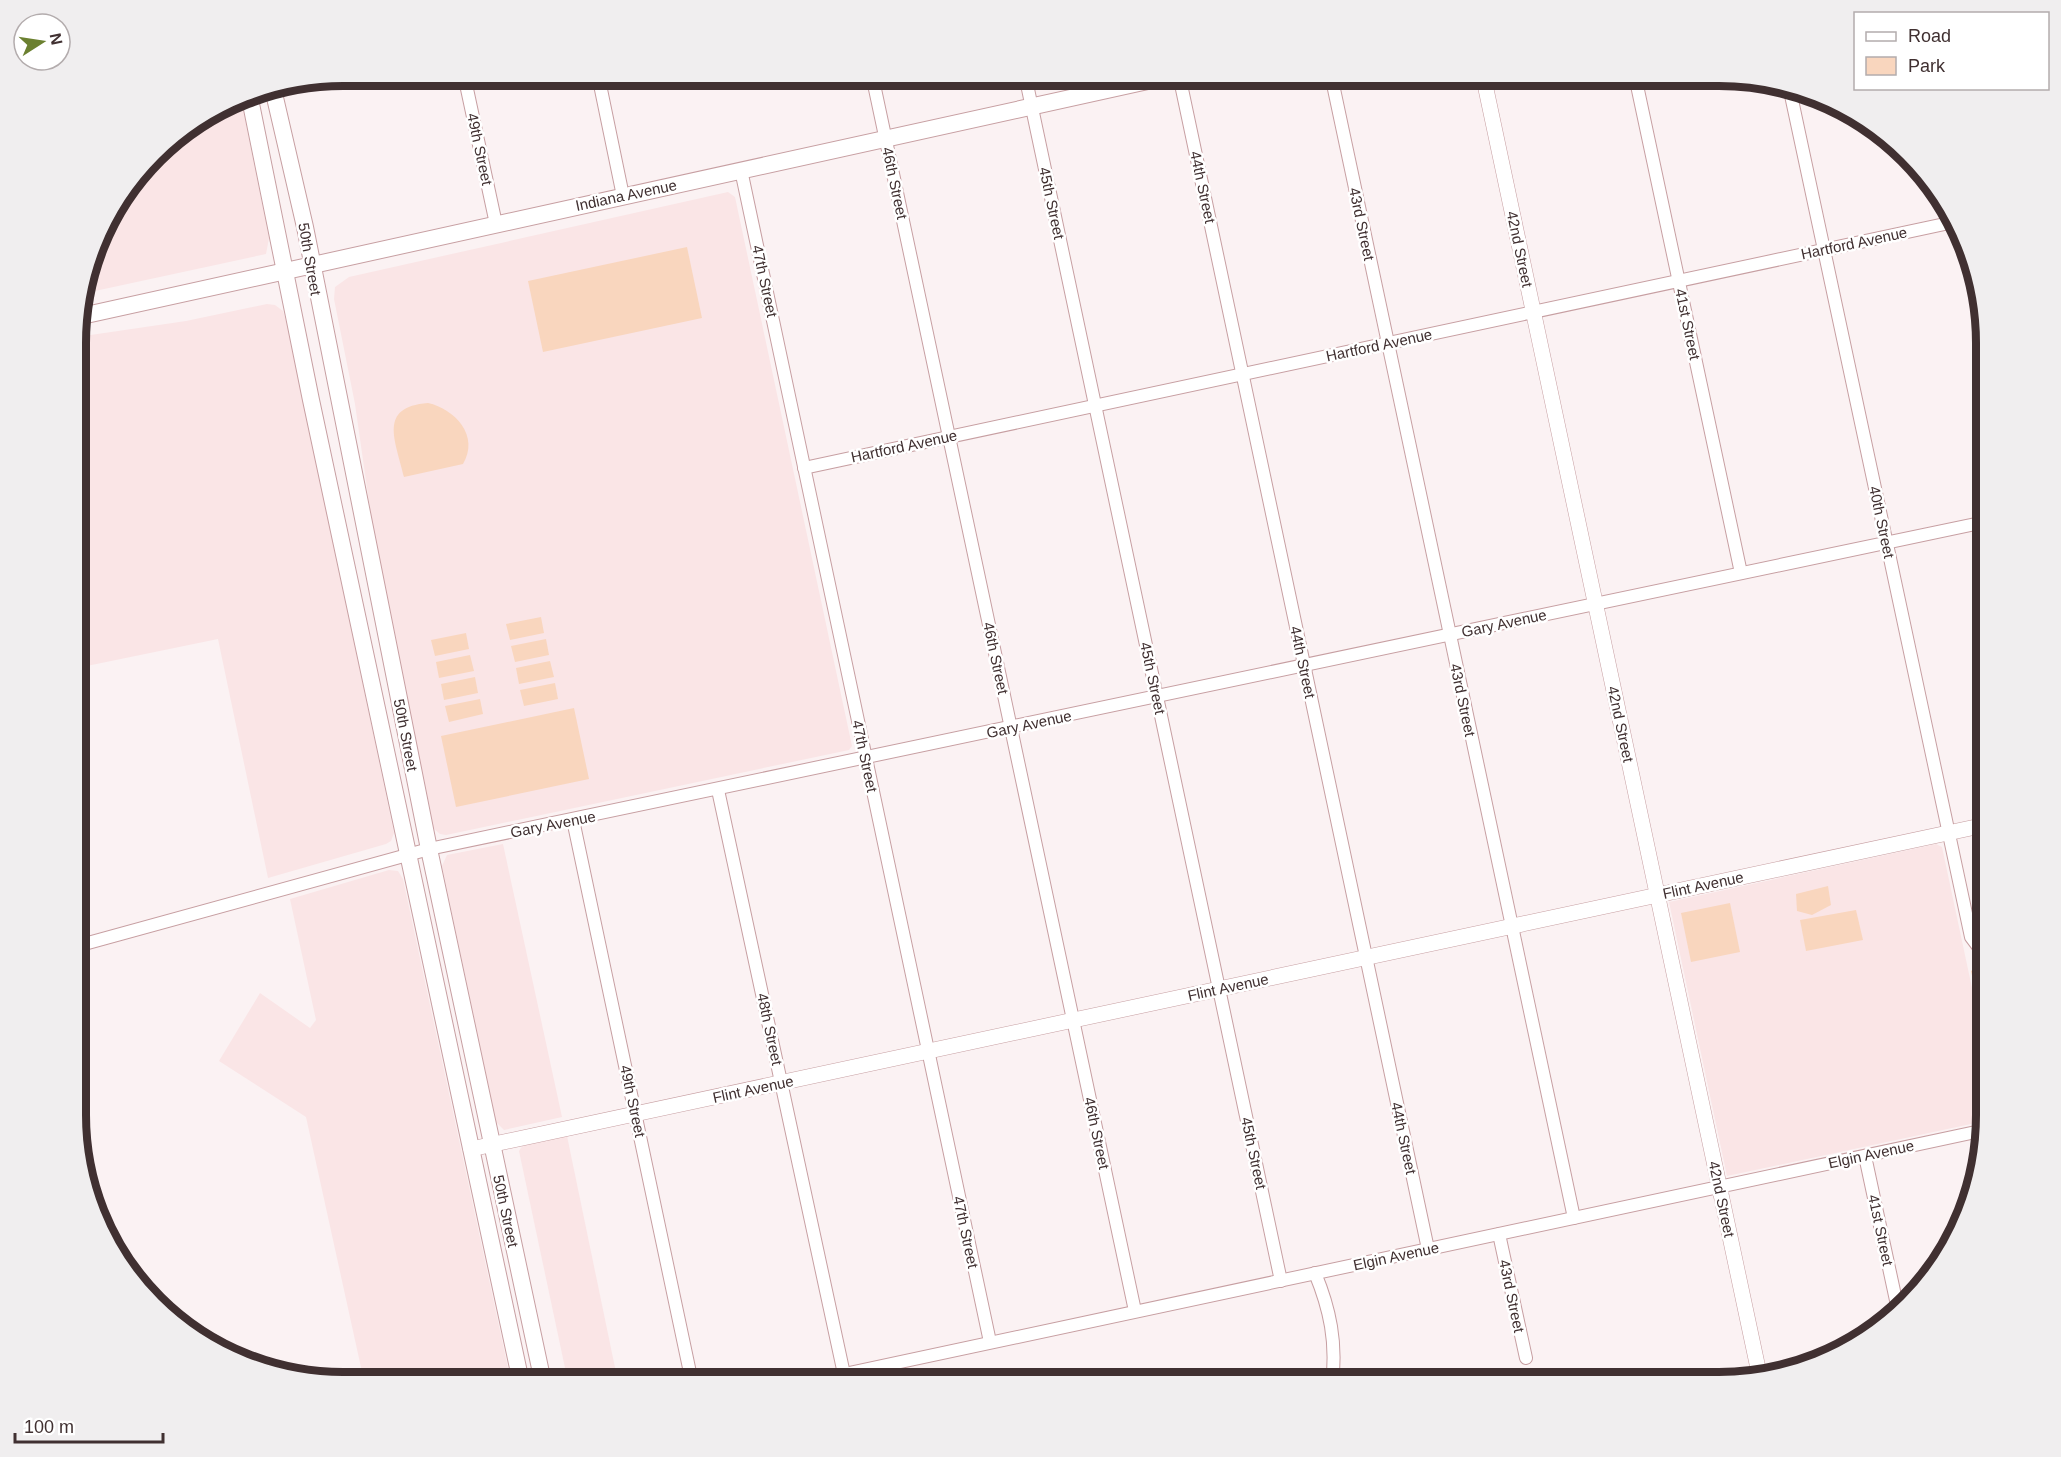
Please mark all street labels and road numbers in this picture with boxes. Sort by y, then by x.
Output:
street label: 49th Street [464,111,496,187]
street label: 46th Street [879,145,911,221]
street label: 44th Street [1187,149,1219,225]
street label: 45th Street [1036,165,1068,241]
street label: Indiana Avenue [574,176,678,214]
street label: 43rd Street [1346,186,1378,263]
street label: 42nd Street [1504,209,1537,290]
street label: 50th Street [295,221,325,297]
street label: Hartford Avenue [1799,223,1909,263]
street label: 47th Street [749,243,781,319]
street label: 41st Street [1672,287,1704,362]
street label: Hartford Avenue [1324,325,1434,365]
street label: Hartford Avenue [849,426,959,466]
street label: 40th Street [1866,484,1898,560]
street label: Gary Avenue [1460,606,1548,640]
street label: 46th Street [980,620,1012,696]
street label: 44th Street [1287,624,1319,700]
street label: 45th Street [1137,640,1169,716]
street label: 43rd Street [1447,662,1479,739]
street label: 42nd Street [1605,684,1638,765]
street label: 50th Street [391,697,422,773]
street label: Gary Avenue [985,707,1073,741]
street label: 47th Street [849,718,881,794]
street label: Gary Avenue [509,807,597,841]
street label: Flint Avenue [1661,868,1745,902]
street label: Flint Avenue [1186,970,1270,1004]
street label: 48th Street [754,991,786,1067]
street label: 49th Street [617,1063,649,1139]
street label: Flint Avenue [711,1072,795,1106]
street label: 46th Street [1081,1095,1113,1171]
street label: 44th Street [1388,1100,1420,1176]
street label: 45th Street [1238,1115,1270,1191]
street label: Elgin Avenue [1827,1137,1915,1171]
street label: 42nd Street [1706,1159,1739,1240]
street label: 50th Street [490,1173,522,1249]
street label: 41st Street [1865,1193,1897,1268]
street label: 47th Street [950,1194,982,1270]
street label: Elgin Avenue [1352,1239,1440,1273]
street label: 43rd Street [1496,1258,1528,1335]

